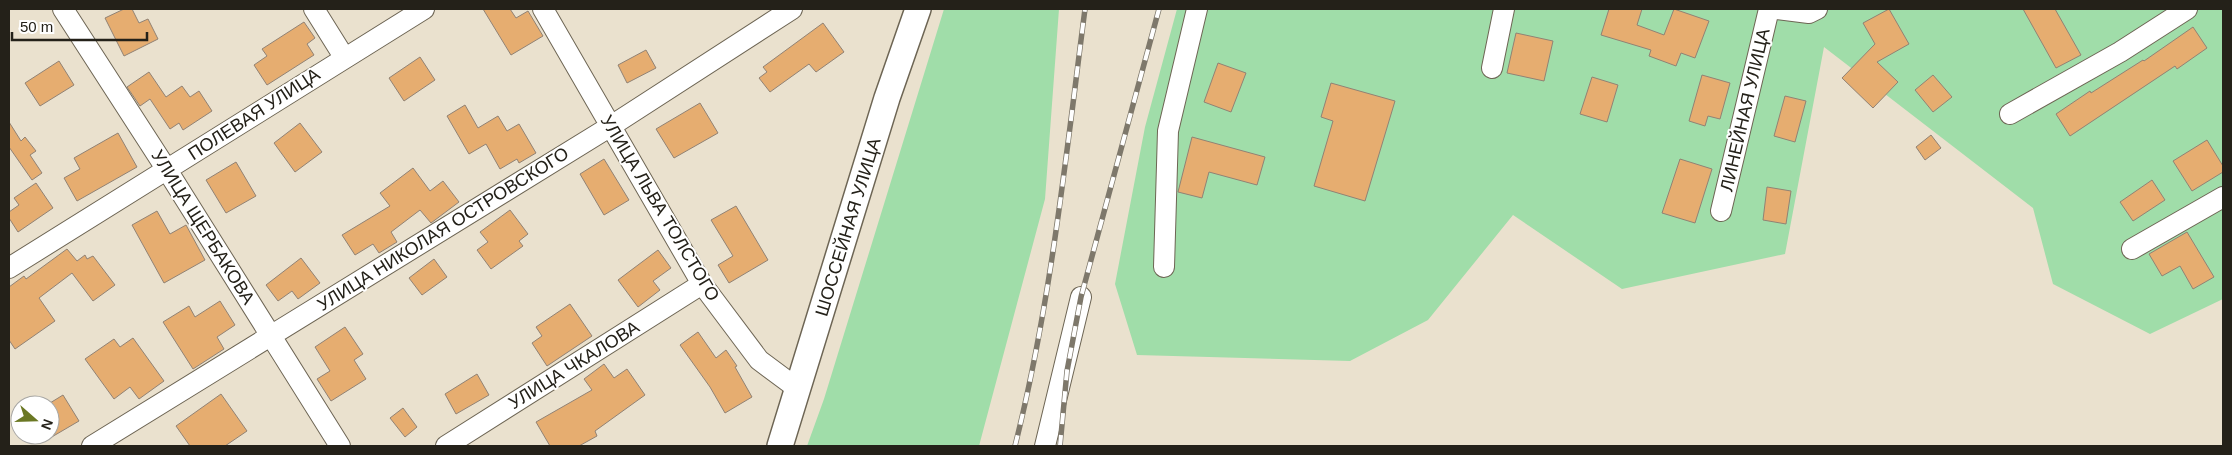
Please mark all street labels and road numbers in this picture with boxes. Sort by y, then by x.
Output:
street label: ЛИНЕЙНАЯ УЛИЦА [1716,26,1773,193]
street label: ПОЛЕВАЯ УЛИЦА [184,64,324,164]
street label: УЛИЦА ЛЬВА ТОЛСТОГО [597,112,723,304]
street label: ШОССЕЙНАЯ УЛИЦА [810,135,885,319]
street label: УЛИЦА НИКОЛАЯ ОСТРОВСКОГО [314,143,572,315]
street label: УЛИЦА ЩЕРБАКОВА [147,146,259,308]
street label: УЛИЦА ЧКАЛОВА [505,317,643,413]

